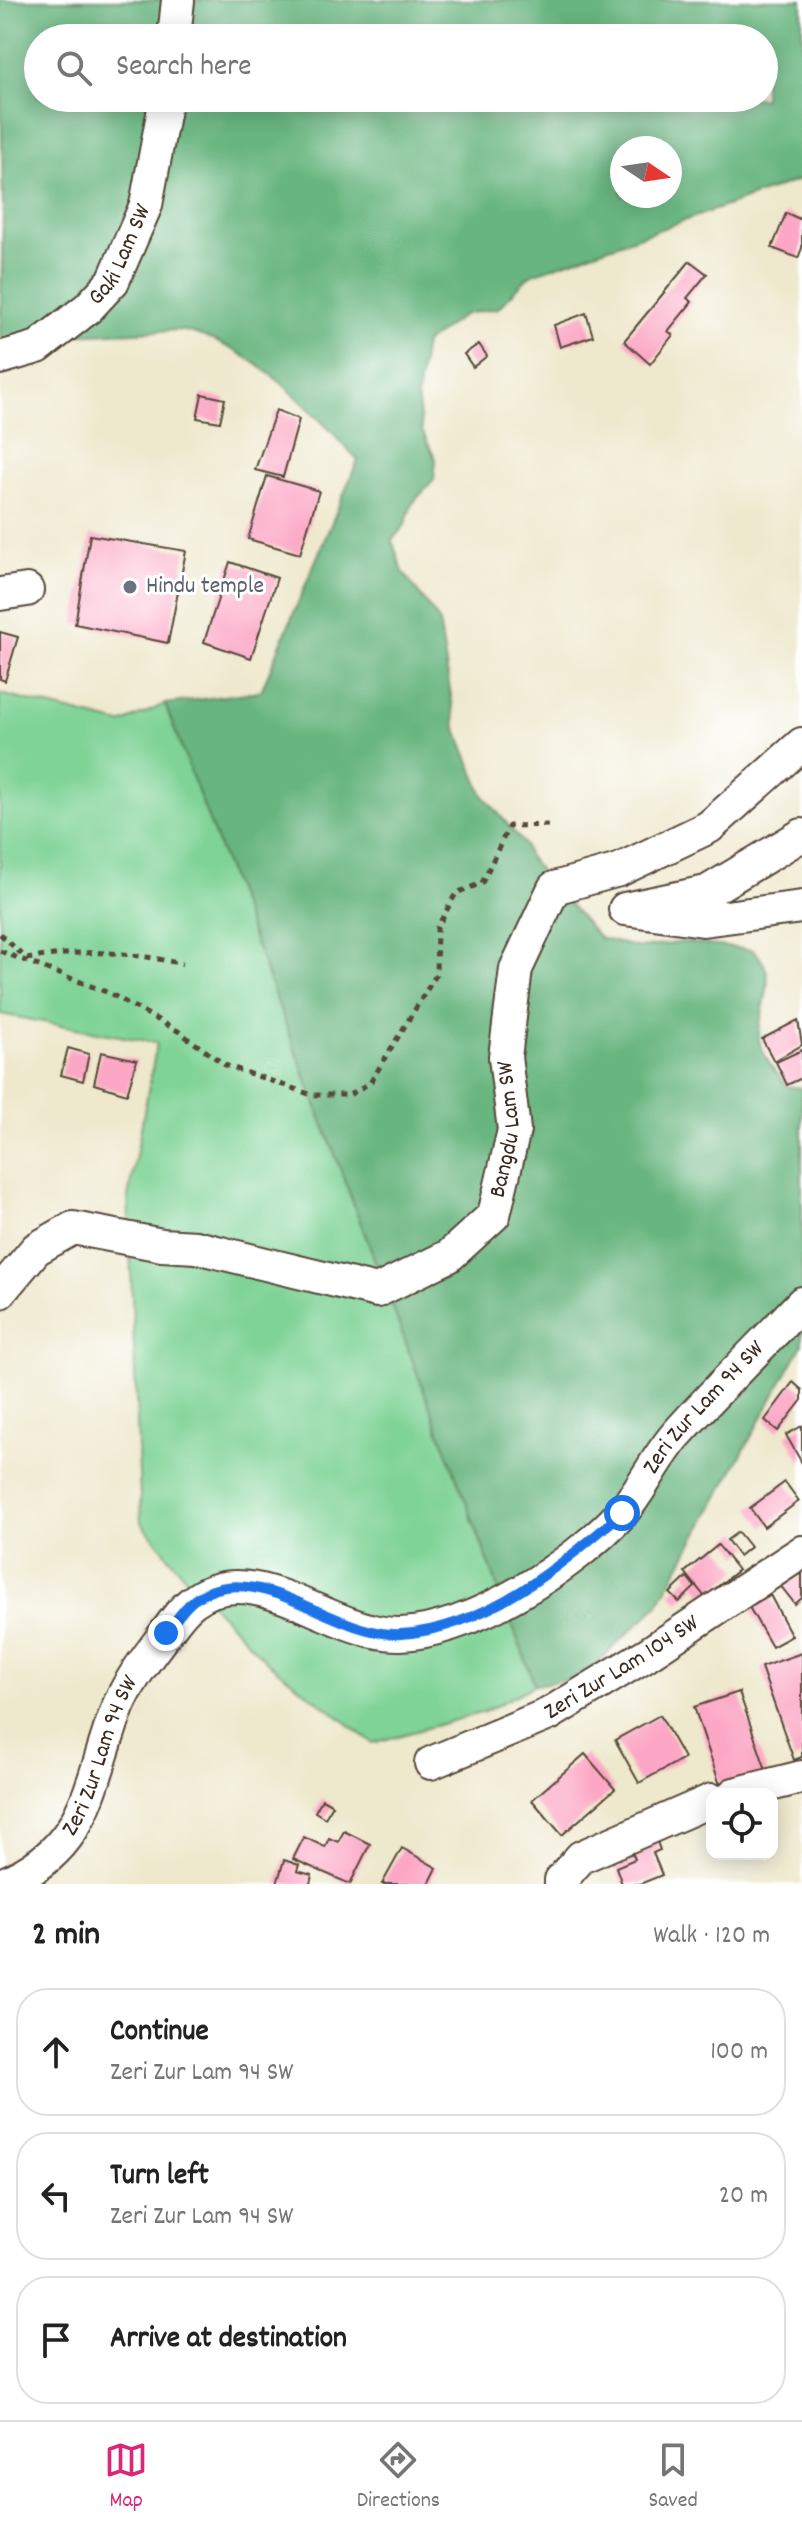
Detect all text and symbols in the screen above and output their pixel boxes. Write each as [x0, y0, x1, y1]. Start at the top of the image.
search box [24, 24, 778, 112]
icon: search [52, 46, 96, 90]
text: Search here [116, 47, 252, 90]
north arrow [610, 136, 682, 208]
street label: Gaki Lam SW [81, 199, 161, 314]
place label: Hindu temple [146, 570, 264, 604]
marker: Hindu temple [121, 578, 139, 596]
street label: Bangdu Lam SW [482, 1059, 531, 1201]
street label: Zeri Zur Lam 94 SW [635, 1333, 773, 1481]
route start [604, 1495, 640, 1531]
street label: Zeri Zur Lam 104 SW [538, 1607, 706, 1730]
route end [148, 1615, 184, 1651]
street label: Zeri Zur Lam 94 SW [54, 1670, 148, 1844]
map controls [706, 1788, 778, 1860]
button: locate [706, 1788, 778, 1860]
text: 2 min [32, 1912, 100, 1961]
text: Walk · 120 m [653, 1918, 770, 1955]
text: Continue [110, 2012, 209, 2055]
icon: ahead [34, 2030, 78, 2074]
text: 100 m [710, 2034, 768, 2071]
text: Zeri Zur Lam 94 SW [110, 2055, 293, 2092]
text: Turn left [110, 2156, 209, 2199]
icon: left [34, 2174, 78, 2218]
text: 20 m [719, 2178, 768, 2215]
text: Zeri Zur Lam 94 SW [110, 2199, 293, 2236]
icon: arrive [34, 2318, 78, 2362]
text: Arrive at destination [110, 2319, 347, 2362]
tab: Map [104, 2438, 148, 2517]
tab: Directions [357, 2438, 440, 2517]
tab: Saved [649, 2438, 698, 2517]

